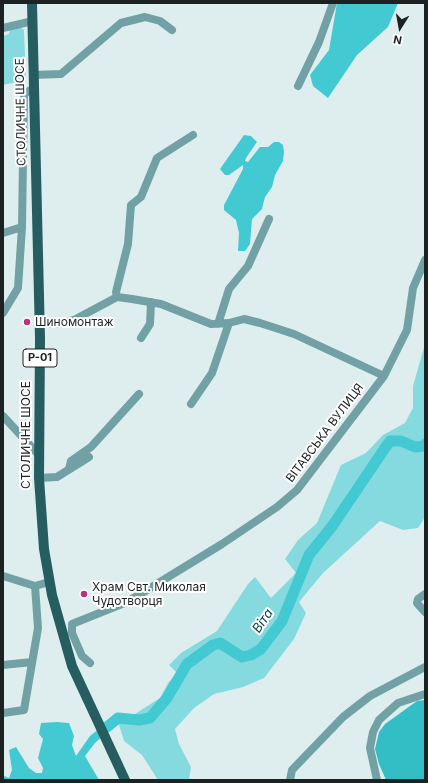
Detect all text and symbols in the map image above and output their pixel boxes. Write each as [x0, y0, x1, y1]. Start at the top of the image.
north arrow [380, 8, 420, 48]
text: N [392, 32, 403, 47]
street label: СТОЛИЧНЕ ШОСЕ [13, 58, 29, 166]
place label: Шиномонтаж [35, 315, 113, 329]
marker: Шиномонтаж [22, 317, 32, 327]
road number: Р-01 [23, 349, 57, 367]
street label: СТОЛИЧНЕ ШОСЕ [19, 381, 33, 489]
street label: ВІТАВСЬКА ВУЛИЦЯ [283, 381, 367, 485]
place label: Храм Свт. Миколая Чудотворця [92, 580, 206, 608]
marker: Храм Свт. Миколая Чудотворця [79, 589, 89, 599]
water label: Віта [249, 606, 277, 636]

